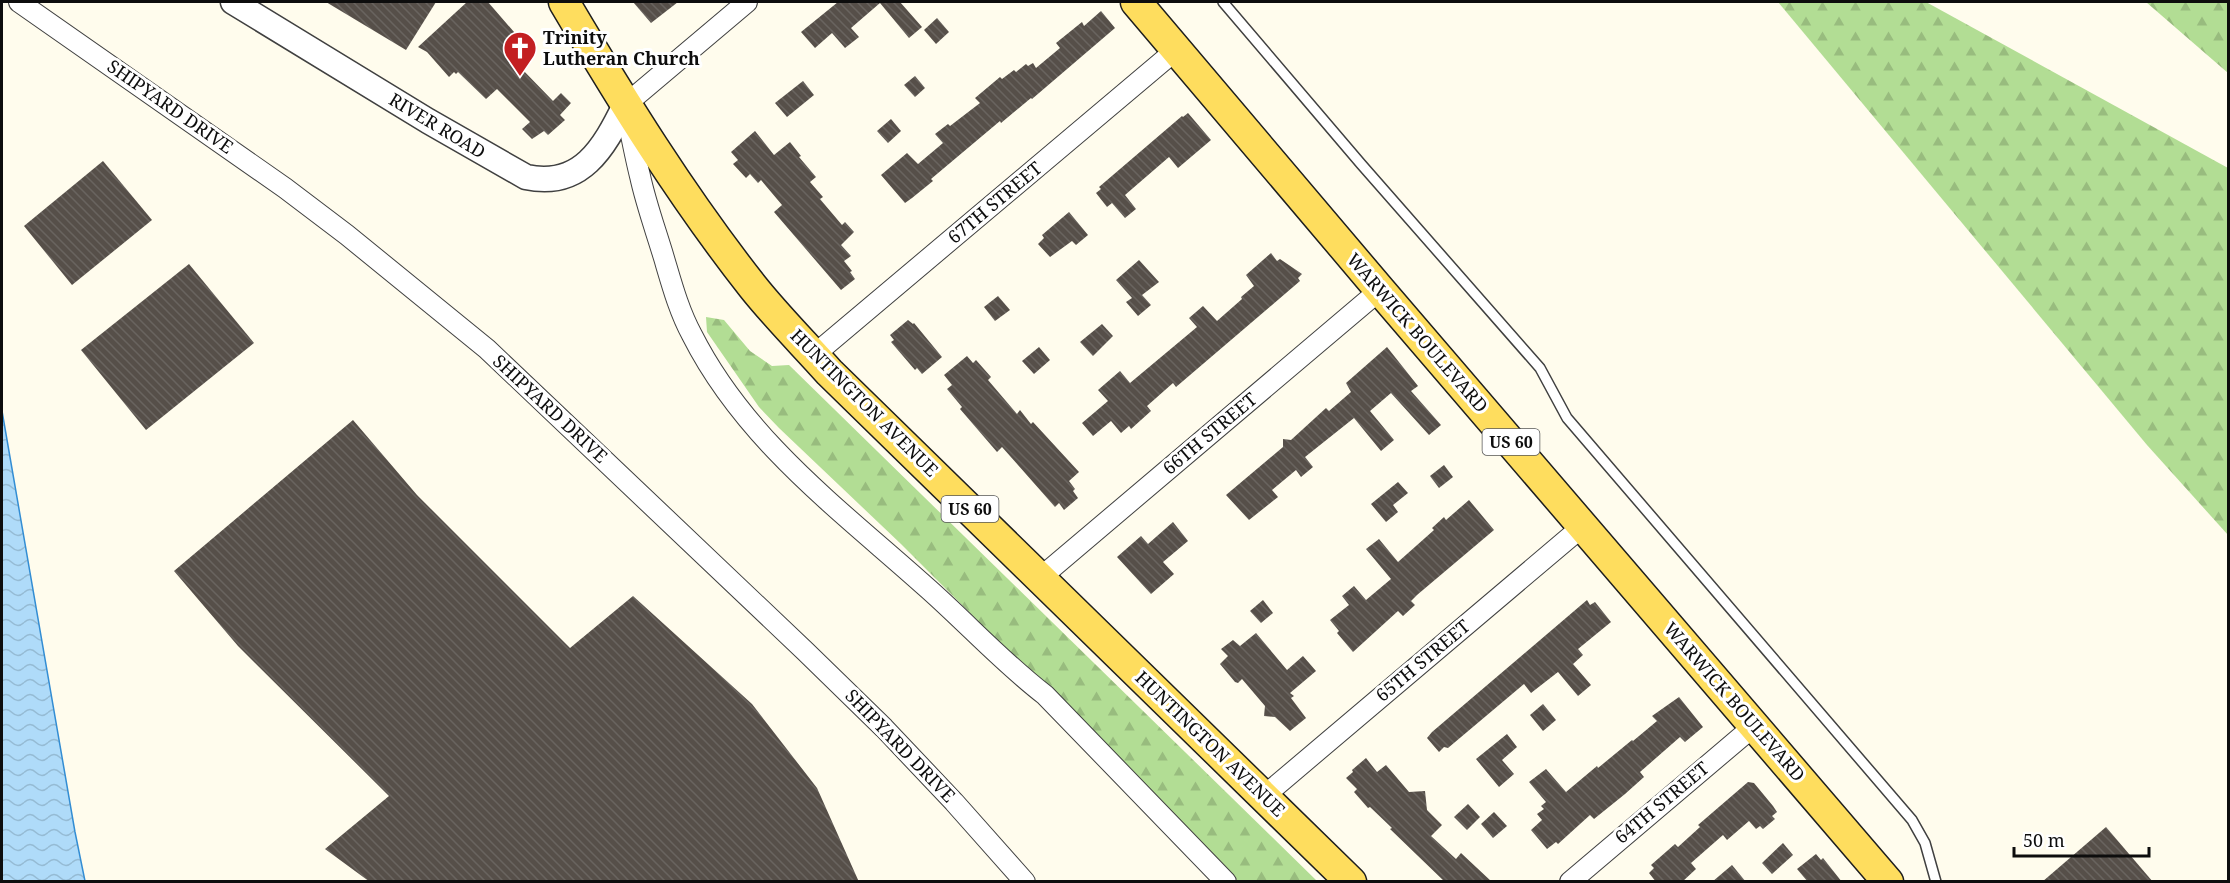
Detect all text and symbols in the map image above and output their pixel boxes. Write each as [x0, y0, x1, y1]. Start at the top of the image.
place label: Trinity Lutheran Church [543, 25, 700, 70]
church icon: Trinity Lutheran Church [502, 30, 538, 77]
street label: SHIPYARD DRIVE [103, 54, 238, 159]
street label: RIVER ROAD [385, 87, 490, 163]
street label: 67TH STREET [942, 156, 1046, 249]
street label: WARWICK BOULEVARD [1342, 248, 1494, 417]
street label: HUNTINGTON AVENUE [786, 323, 944, 481]
street label: SHIPYARD DRIVE [488, 349, 613, 468]
street label: 66TH STREET [1157, 387, 1261, 480]
road number: US 60 [1482, 429, 1540, 455]
road number: US 60 [942, 496, 998, 522]
street label: 65TH STREET [1370, 614, 1474, 707]
street label: WARWICK BOULEVARD [1659, 617, 1811, 786]
street label: HUNTINGTON AVENUE [1131, 665, 1291, 821]
street label: SHIPYARD DRIVE [840, 683, 961, 807]
street label: 64TH STREET [1609, 756, 1713, 849]
scale bar [2014, 820, 2149, 858]
text: 50 m [2023, 828, 2065, 852]

